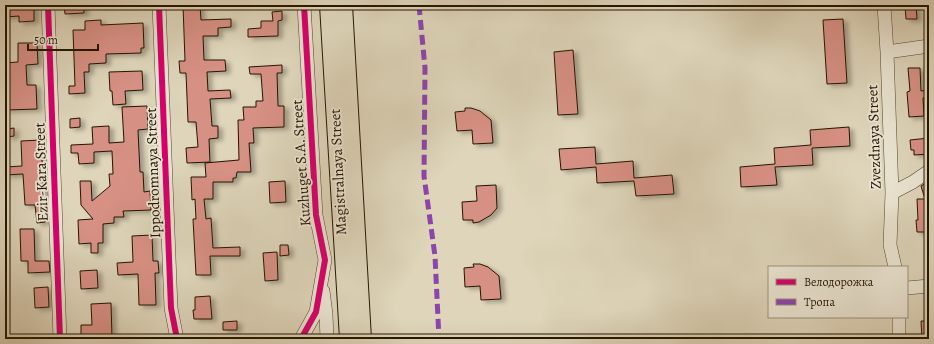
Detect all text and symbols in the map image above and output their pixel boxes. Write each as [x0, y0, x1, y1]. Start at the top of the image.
scale bar [28, 26, 98, 52]
text: 50 m [34, 32, 58, 48]
street label: Zvezdnaya Street [862, 84, 886, 190]
street label: Kuzhuget S.A. Street [287, 99, 315, 227]
street label: Ippodromnaya Street [141, 107, 165, 239]
street label: Magistralnaya Street [325, 108, 351, 236]
street label: Ezir-Kara Street [29, 122, 53, 222]
legend [768, 266, 908, 318]
text: Велодорожка [804, 274, 874, 290]
text: Тропа [804, 294, 835, 310]

